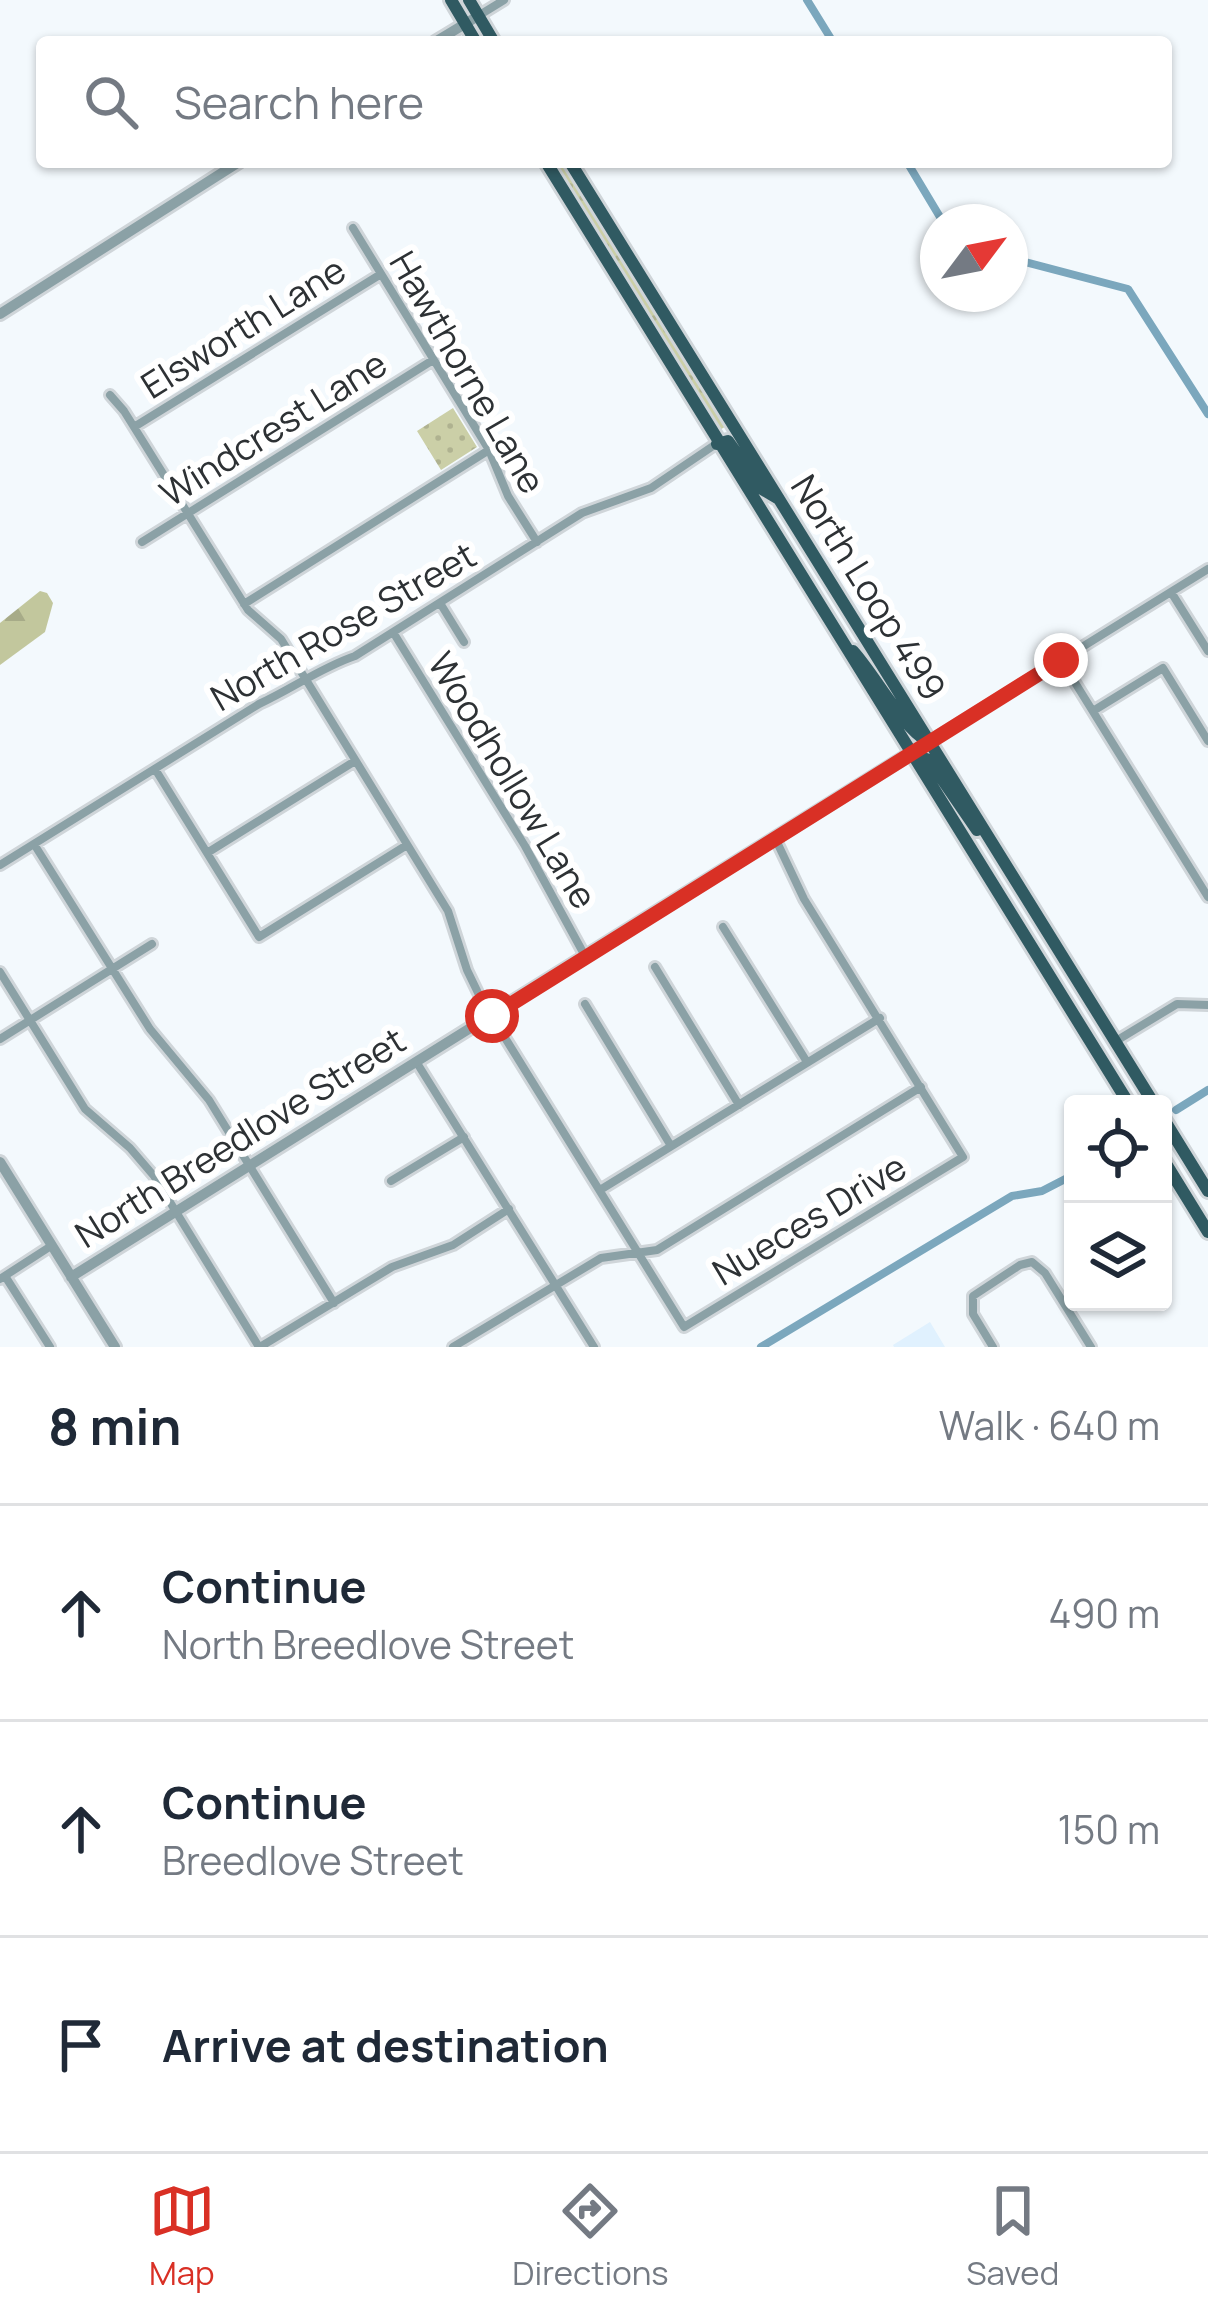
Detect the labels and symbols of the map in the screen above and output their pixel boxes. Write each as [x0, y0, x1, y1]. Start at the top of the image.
north arrow [920, 204, 1028, 312]
street label: Hawthorne Lane [379, 242, 557, 502]
street label: Elsworth Lane [132, 245, 354, 409]
street label: Windcrest Lane [150, 339, 396, 517]
street label: North Loop 499 [780, 465, 958, 709]
street label: North Rose Street [201, 530, 485, 722]
route end [1034, 633, 1088, 687]
street label: Woodhollow Lane [417, 643, 609, 917]
route start [465, 989, 519, 1043]
street label: North Breedlove Street [66, 1015, 414, 1259]
street label: Nueces Drive [703, 1142, 915, 1296]

